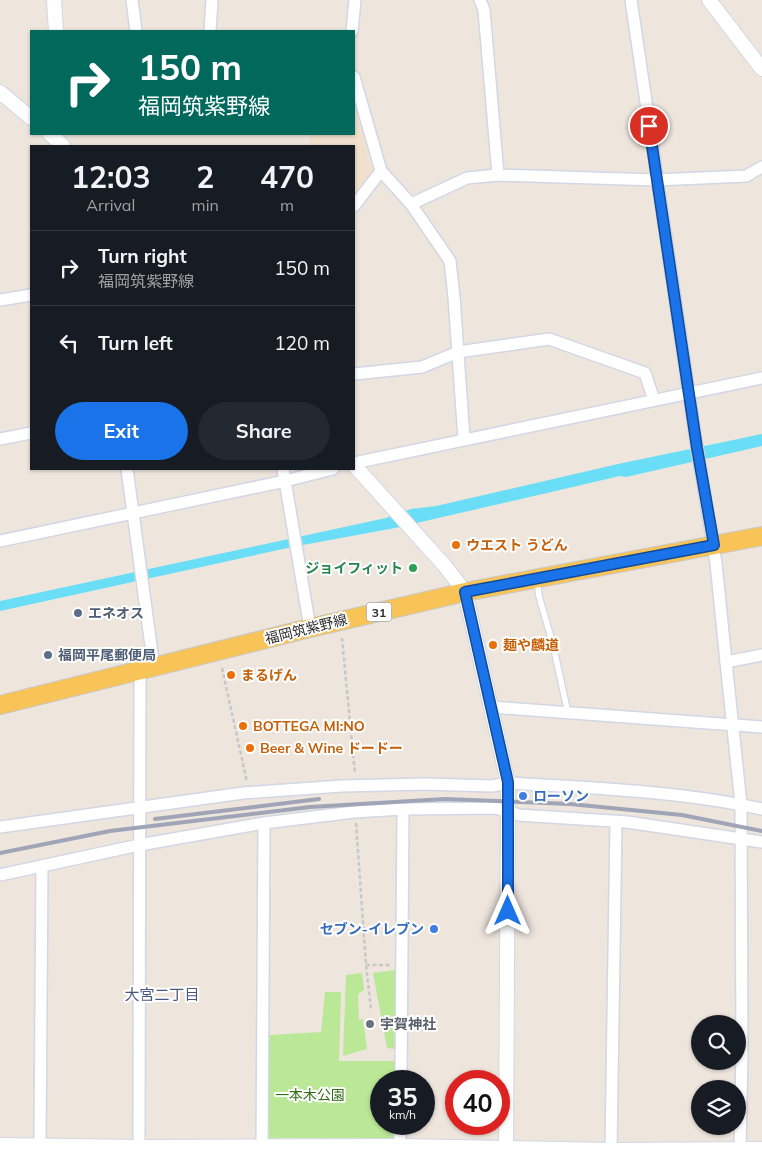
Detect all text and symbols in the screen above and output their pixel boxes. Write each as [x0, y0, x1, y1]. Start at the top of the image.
text: 150 m [138, 45, 242, 89]
icon: right [55, 50, 120, 115]
text: 福岡筑紫野線 [138, 92, 270, 120]
pin [628, 105, 670, 147]
icon: arrive [635, 112, 663, 140]
text: 12:03 [71, 158, 151, 196]
text: 2 [196, 158, 214, 196]
text: 470 [260, 158, 314, 196]
text: Arrival [86, 195, 135, 215]
text: min [192, 195, 219, 215]
text: m [280, 195, 294, 215]
text: Turn right [98, 244, 187, 268]
icon: right [55, 254, 83, 282]
text: 150 m [274, 256, 330, 280]
text: 福岡筑紫野線 [98, 271, 194, 291]
icon: left [55, 329, 83, 357]
text: Turn left [98, 331, 173, 355]
text: 120 m [274, 331, 330, 355]
button: Exit [55, 402, 188, 460]
button: Share [198, 402, 330, 460]
place label: ウエスト うどん [466, 536, 568, 554]
marker: ウエスト うどん [450, 539, 462, 551]
place label: ジョイフィット [305, 559, 403, 577]
marker: ジョイフィット [407, 562, 419, 574]
road number: 31 [366, 602, 392, 622]
place label: エネオス [88, 604, 144, 622]
marker: エネオス [72, 607, 84, 619]
street label: 福岡筑紫野線 [263, 610, 349, 648]
place label: 麺や麟道 [503, 636, 559, 654]
marker: 麺や麟道 [487, 639, 499, 651]
place label: 福岡平尾郵便局 [58, 646, 156, 664]
marker: 福岡平尾郵便局 [42, 649, 54, 661]
place label: まるげん [241, 666, 297, 684]
marker: まるげん [225, 669, 237, 681]
place label: BOTTEGA MI:NO [253, 717, 365, 735]
marker: BOTTEGA MI:NO [237, 720, 249, 732]
place label: Beer & Wine ドードー [260, 739, 403, 757]
marker: Beer & Wine ドードー [244, 742, 256, 754]
place label: ローソン [533, 787, 589, 805]
marker: ローソン [517, 790, 529, 802]
position arrow [481, 884, 533, 936]
place label: セブン-イレブン [320, 920, 424, 938]
marker: セブン-イレブン [428, 923, 440, 935]
district label: 大宮二丁目 [124, 985, 200, 1004]
place label: 宇賀神社 [380, 1015, 436, 1033]
map controls [691, 1015, 746, 1135]
button: search [691, 1015, 746, 1070]
marker: 宇賀神社 [364, 1018, 376, 1030]
speed limit sign: 40 [445, 1070, 510, 1135]
button: layers [691, 1080, 746, 1135]
text: 35 [387, 1081, 418, 1112]
park label: 一本木公園 [275, 1086, 345, 1104]
text: km/h [389, 1107, 416, 1122]

